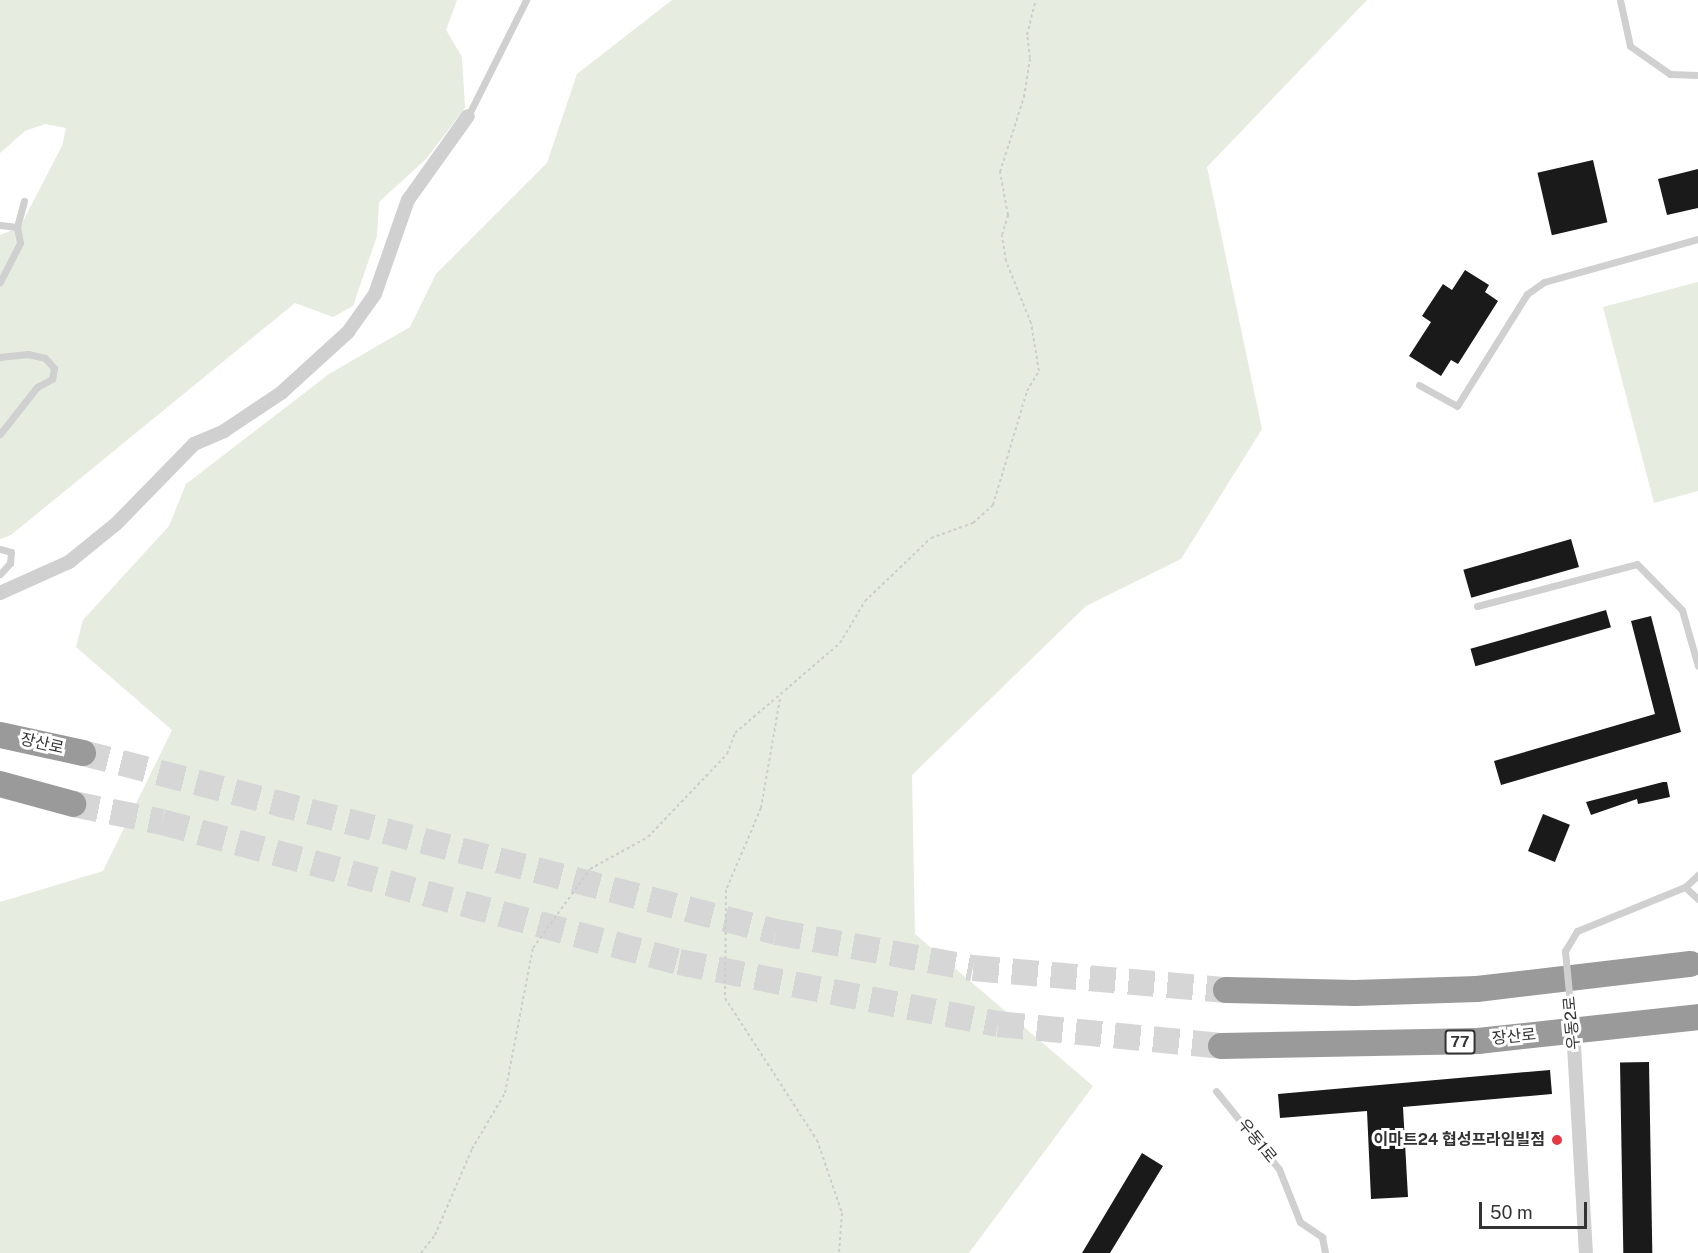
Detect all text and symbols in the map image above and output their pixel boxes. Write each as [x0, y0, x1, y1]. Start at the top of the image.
street label: 장산로 [18, 730, 66, 758]
street label: 우동2로 [1560, 995, 1584, 1051]
street label: 장산로 [1491, 1025, 1537, 1049]
road number: 77 [1444, 1030, 1476, 1054]
street label: 우동1로 [1234, 1115, 1280, 1167]
place label: 이마트24 협성프라임빌점 [1374, 1130, 1545, 1150]
marker: 이마트24 협성프라임빌점 [1550, 1133, 1564, 1147]
scale bar [1482, 1190, 1590, 1228]
text: 50 m [1490, 1202, 1533, 1223]

